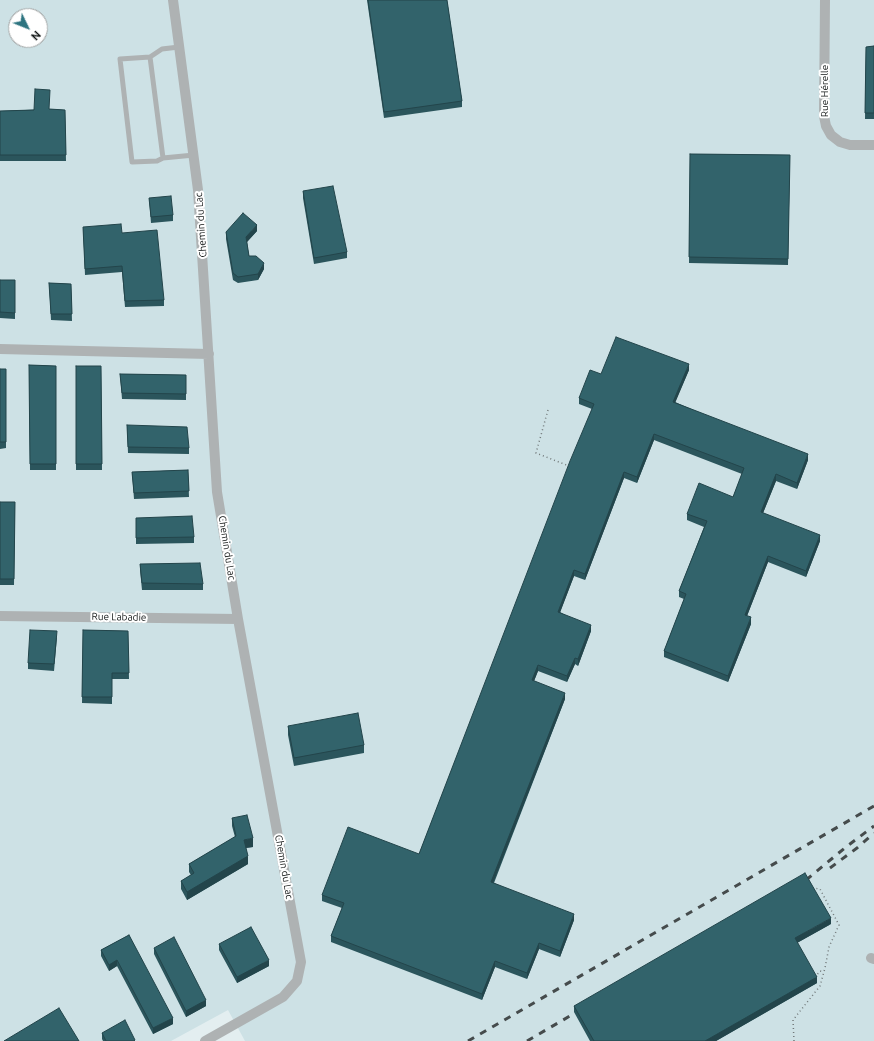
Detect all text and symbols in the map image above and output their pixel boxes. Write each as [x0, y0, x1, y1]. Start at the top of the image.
north arrow [8, 8, 48, 48]
text: N [29, 28, 43, 43]
street label: Rue Hérelle [819, 65, 831, 117]
street label: Chemin du Lac [193, 192, 209, 258]
street label: Chemin du Lac [216, 515, 238, 581]
street label: Rue Labadie [92, 611, 146, 623]
street label: Chemin du Lac [272, 834, 296, 900]

